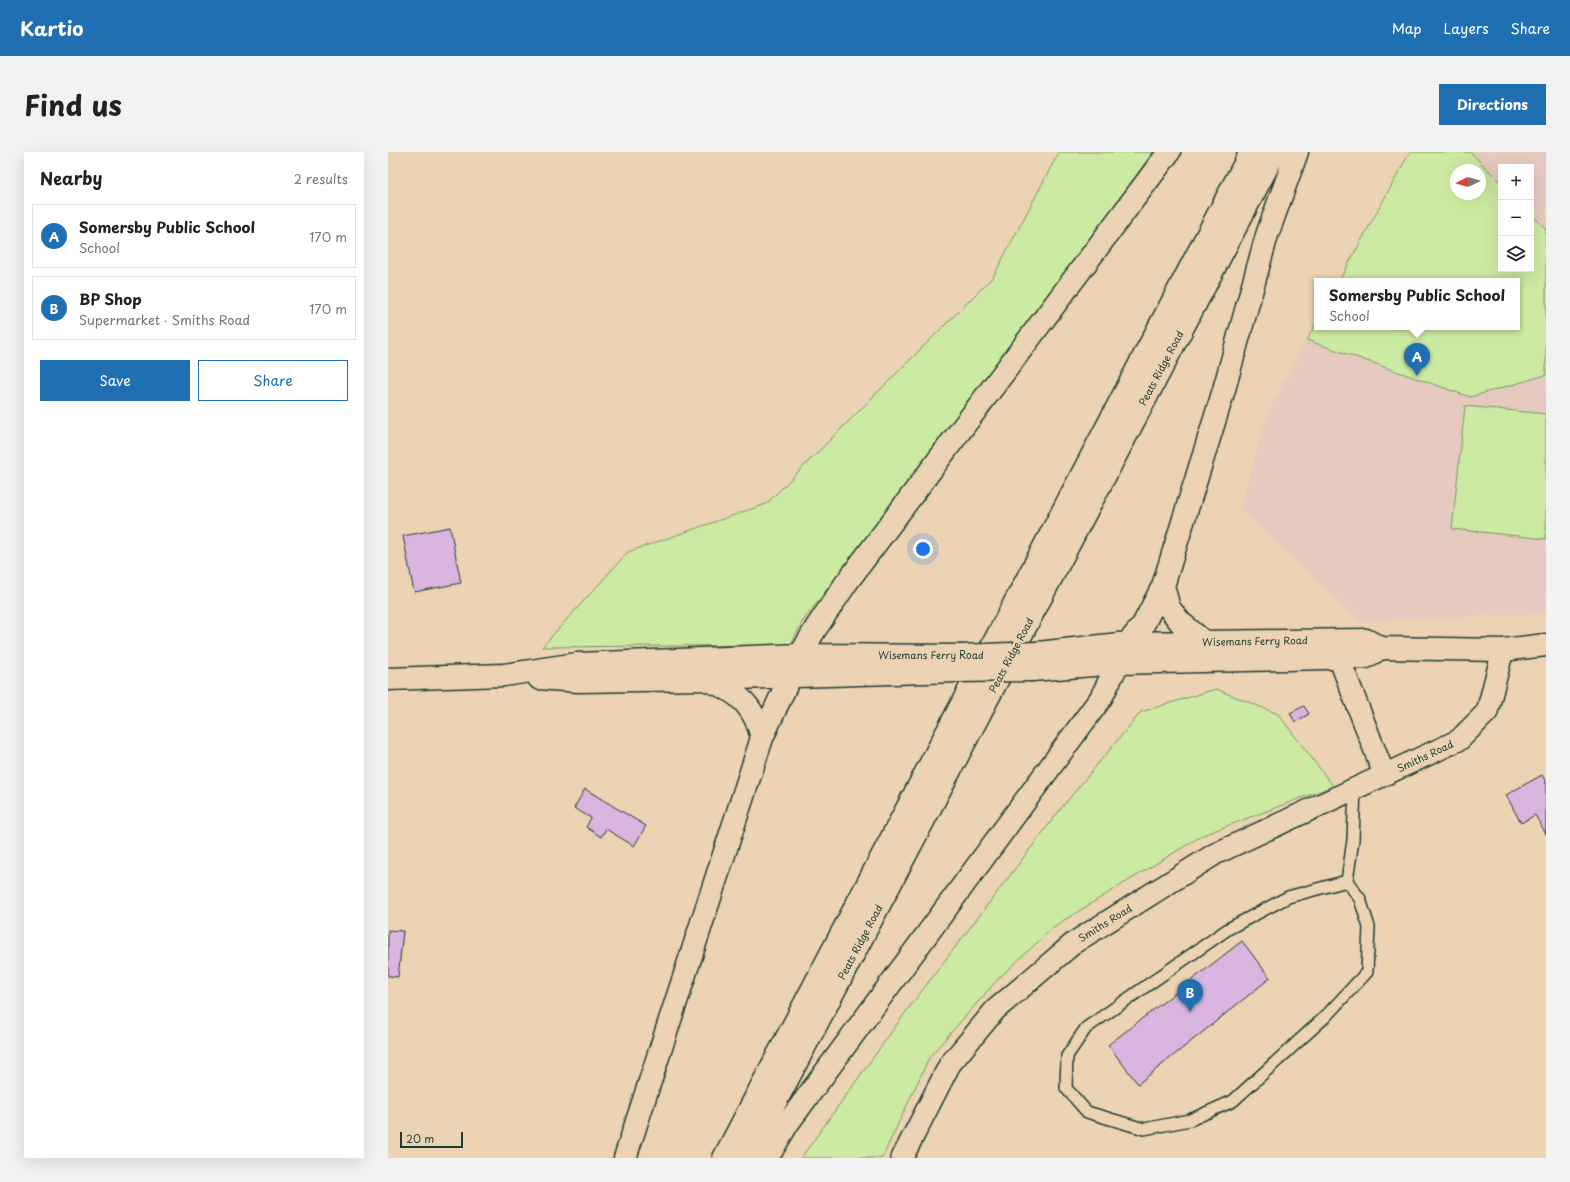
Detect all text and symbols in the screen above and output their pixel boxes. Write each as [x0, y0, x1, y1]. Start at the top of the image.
text: Kartio [20, 14, 83, 42]
text: Map [1392, 18, 1422, 39]
text: Layers [1444, 18, 1489, 39]
text: Share [1511, 18, 1550, 39]
text: Find us [24, 83, 122, 126]
button: Directions [1439, 84, 1546, 125]
north arrow [1450, 164, 1486, 200]
map controls [1498, 164, 1534, 272]
button: + [1498, 164, 1534, 200]
text: Nearby [40, 165, 102, 191]
text: 2 results [294, 169, 348, 188]
button: − [1498, 200, 1534, 236]
text: Somersby Public School [79, 215, 255, 238]
text: A [49, 227, 59, 246]
text: 170 m [309, 227, 347, 246]
button: layers [1498, 236, 1534, 272]
text: School [79, 238, 120, 257]
popup [1314, 278, 1520, 330]
text: Somersby Public School [1329, 283, 1505, 306]
text: BP Shop [79, 287, 142, 310]
text: B [50, 299, 58, 318]
text: 170 m [309, 299, 347, 318]
text: School [1329, 306, 1370, 325]
text: Supermarket · Smiths Road [79, 310, 250, 329]
street label: Peats Ridge Road [1135, 328, 1187, 408]
pin: A [1404, 343, 1430, 376]
button: Save [40, 360, 190, 401]
button: Share [198, 360, 348, 401]
your location [913, 539, 933, 559]
street label: Peats Ridge Road [985, 615, 1037, 695]
street label: Wisemans Ferry Road [1202, 632, 1308, 650]
street label: Wisemans Ferry Road [878, 647, 984, 663]
street label: Smiths Road [1394, 736, 1456, 775]
street label: Smiths Road [1075, 900, 1135, 945]
street label: Peats Ridge Road [834, 902, 886, 982]
pin: B [1177, 979, 1203, 1012]
scale bar [400, 1130, 463, 1149]
text: 20 m [406, 1130, 434, 1147]

